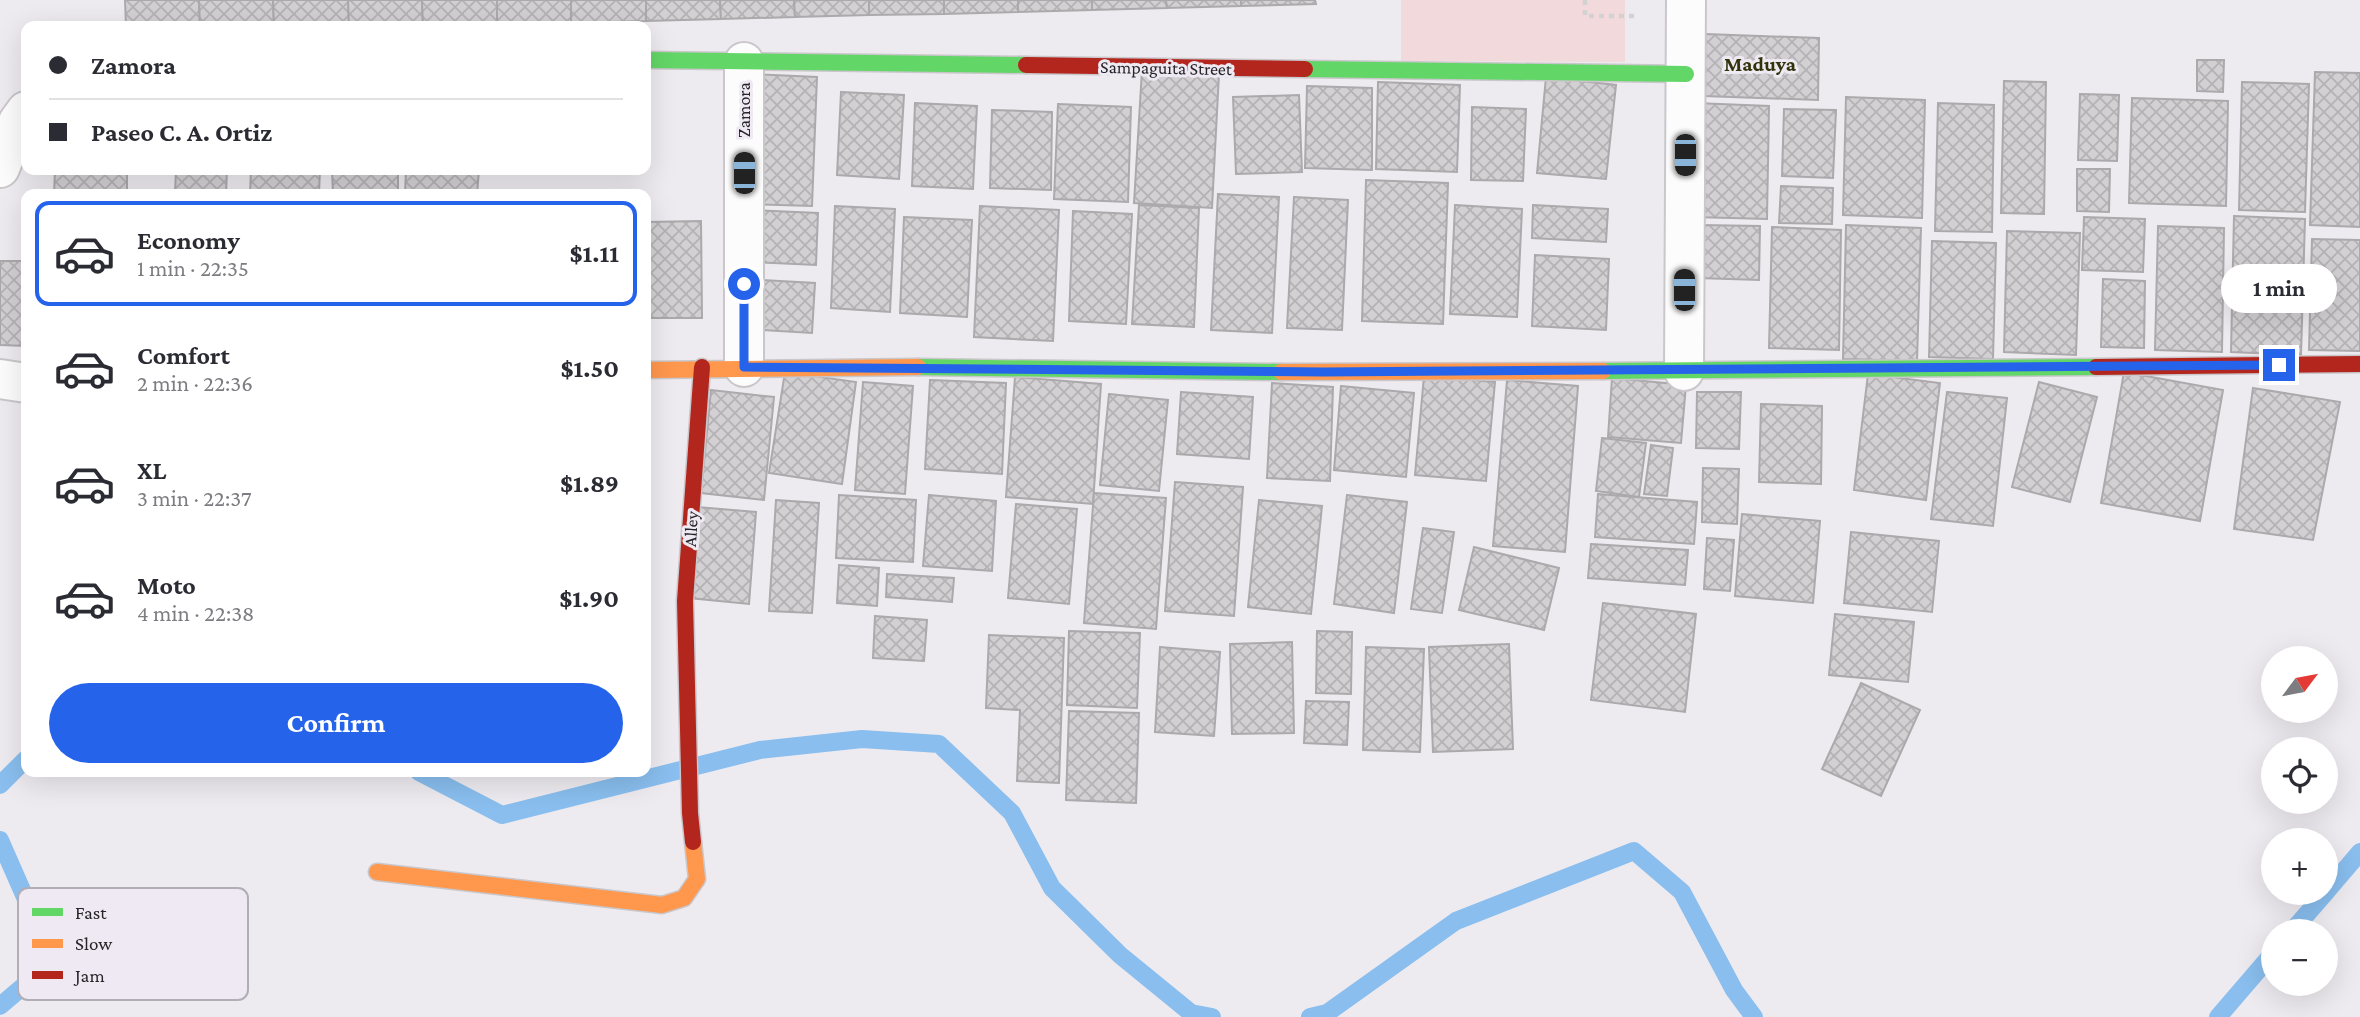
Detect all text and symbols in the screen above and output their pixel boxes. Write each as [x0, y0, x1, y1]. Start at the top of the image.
text: Zamora [91, 51, 176, 80]
district label: Maduya [1724, 52, 1797, 76]
street label: Sampaguita Street [1100, 57, 1233, 79]
street label: Zamora [734, 82, 754, 138]
text: Paseo C. A. Ortiz [91, 118, 272, 147]
car [1675, 134, 1696, 176]
car [734, 152, 755, 194]
icon: car [53, 222, 116, 285]
text: Economy [137, 226, 240, 255]
text: $1.11 [570, 239, 619, 268]
text: 1 min · 22:35 [137, 255, 249, 281]
callout: 1 min [2221, 264, 2337, 312]
route start [728, 268, 760, 300]
car [1674, 269, 1695, 311]
text: 1 min [2253, 275, 2305, 301]
icon: car [53, 337, 116, 400]
text: Comfort [137, 341, 230, 370]
route end [2263, 349, 2295, 381]
text: $1.50 [561, 354, 619, 383]
text: 2 min · 22:36 [137, 370, 253, 396]
icon: car [53, 452, 116, 515]
text: XL [137, 456, 166, 485]
text: $1.89 [560, 469, 619, 498]
text: 3 min · 22:37 [137, 485, 252, 511]
street label: Alley [680, 510, 702, 548]
icon: car [53, 567, 116, 630]
text: Moto [137, 571, 196, 600]
text: $1.90 [559, 584, 619, 613]
text: 4 min · 22:38 [137, 600, 254, 626]
north arrow [2261, 646, 2338, 723]
map controls [2261, 646, 2338, 996]
button: Confirm [49, 683, 623, 763]
button: locate [2261, 737, 2338, 814]
button: + [2261, 828, 2338, 905]
legend [18, 888, 248, 1000]
text: Fast [75, 902, 107, 923]
button: − [2261, 919, 2338, 996]
text: Slow [75, 933, 112, 954]
text: Jam [73, 965, 105, 986]

